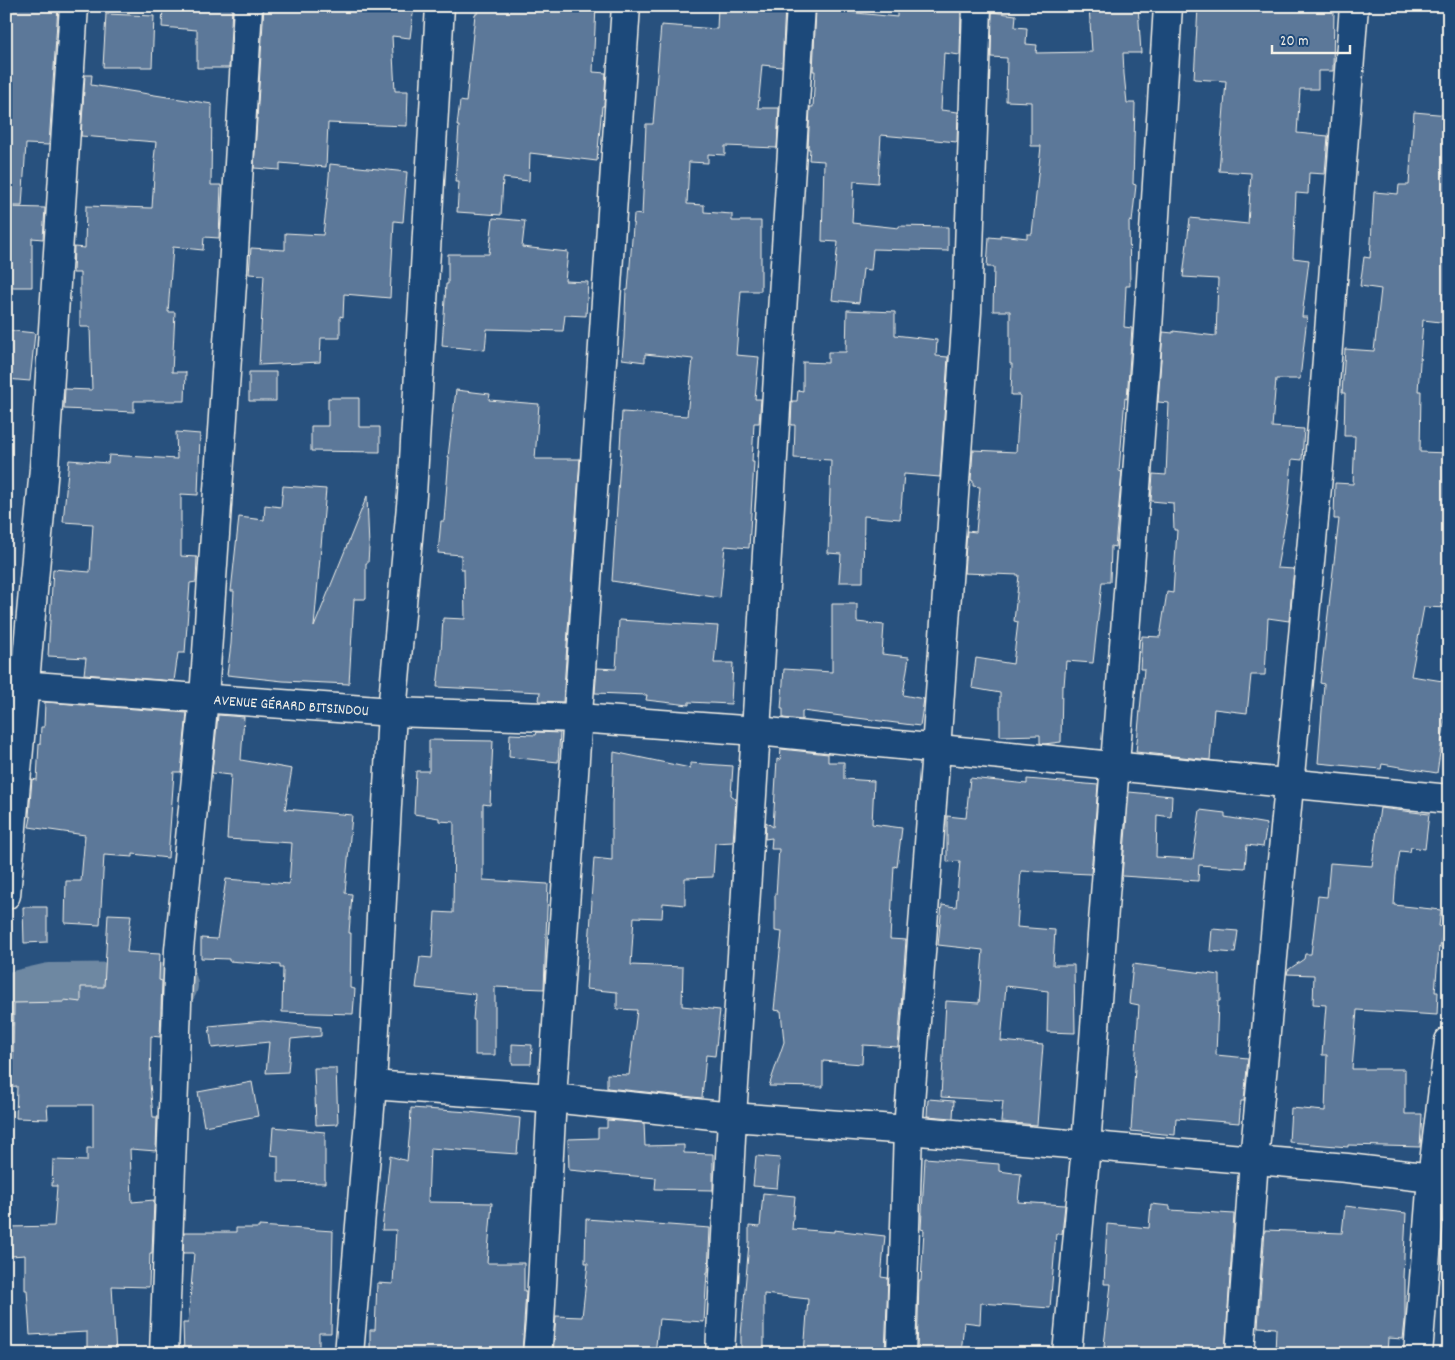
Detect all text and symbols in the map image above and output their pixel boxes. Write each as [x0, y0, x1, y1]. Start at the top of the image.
scale bar [1272, 22, 1350, 54]
text: 20 m [1280, 31, 1308, 53]
street label: AVENUE GÉRARD BITSINDOU [213, 690, 370, 723]

